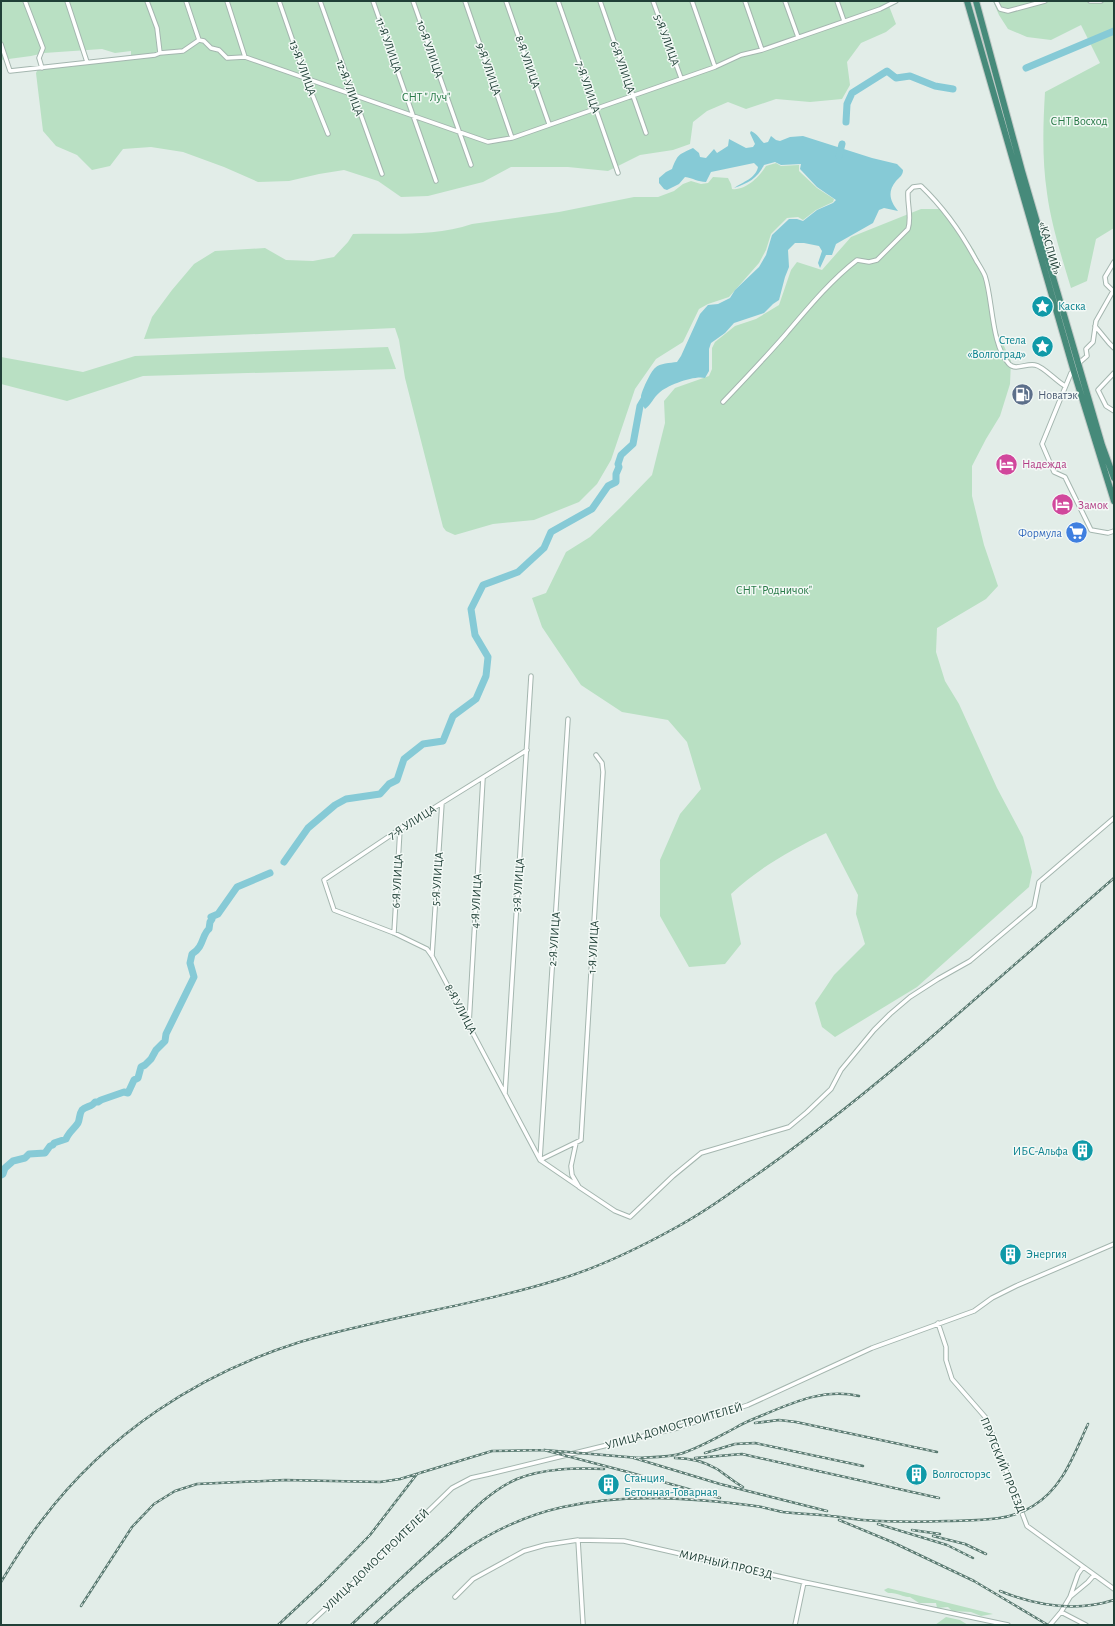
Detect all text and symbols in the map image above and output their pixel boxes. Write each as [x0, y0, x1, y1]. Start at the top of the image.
street label: 5-Я УЛИЦА [652, 12, 682, 68]
street label: 11-Я УЛИЦА [374, 16, 404, 74]
street label: 10-Я УЛИЦА [415, 19, 445, 79]
street label: 8-Я УЛИЦА [513, 34, 543, 90]
street label: 13-Я УЛИЦА [287, 39, 319, 97]
street label: 6-Я УЛИЦА [608, 39, 638, 95]
street label: 9-Я УЛИЦА [474, 41, 504, 97]
street label: 12-Я УЛИЦА [334, 58, 366, 118]
street label: 7-Я УЛИЦА [574, 59, 602, 115]
park label: СНТ " Луч" [402, 91, 450, 104]
park label: СНТ Восход [1051, 115, 1107, 127]
street label: «КАСПИЙ» [1037, 220, 1064, 276]
place icon: Каска [1029, 293, 1055, 319]
place label: Каска [1058, 300, 1086, 312]
place label: Стела «Волгоград» [967, 334, 1027, 360]
place icon: Стела «Волгоград» [1029, 334, 1055, 360]
fuel station icon: Новатэк [1010, 382, 1036, 408]
place label: Новатэк [1038, 389, 1078, 401]
hotel icon: Надежда [993, 451, 1019, 477]
place label: Надежда [1022, 458, 1067, 470]
hotel icon: Замок [1050, 492, 1076, 518]
place label: Замок [1078, 499, 1109, 511]
supermarket icon: Формула [1064, 520, 1090, 546]
place label: Формула [1018, 527, 1063, 540]
park label: СНТ "Родничок" [736, 584, 812, 596]
street label: 7-Я УЛИЦА [386, 803, 438, 841]
street label: 5-Я УЛИЦА [429, 852, 445, 906]
street label: 6-Я УЛИЦА [390, 853, 404, 909]
street label: 3-Я УЛИЦА [510, 858, 526, 912]
street label: 4-Я УЛИЦА [469, 873, 483, 929]
street label: 2-Я УЛИЦА [546, 911, 562, 967]
street label: 1-Я УЛИЦА [586, 920, 600, 974]
street label: 8-Я УЛИЦА [443, 982, 479, 1036]
building icon: ИБС-Альфа [1070, 1138, 1096, 1164]
place label: ИБС-Альфа [1013, 1145, 1069, 1157]
building icon: Энергия [998, 1241, 1024, 1267]
place label: Энергия [1026, 1248, 1067, 1260]
street label: УЛИЦА ДОМОСТРОИТЕЛЕЙ [604, 1400, 744, 1451]
street label: ПРУТСКИЙ ПРОЕЗД [978, 1415, 1029, 1515]
building icon: Волгосторэс [903, 1461, 929, 1487]
place label: Волгосторэс [932, 1468, 991, 1480]
building icon: Станция Бетонная-Товарная [596, 1472, 622, 1498]
place label: Станция Бетонная-Товарная [624, 1472, 718, 1498]
street label: УЛИЦА ДОМОСТРОИТЕЛЕЙ [320, 1506, 431, 1614]
street label: МИРНЫЙ ПРОЕЗД [678, 1546, 774, 1581]

